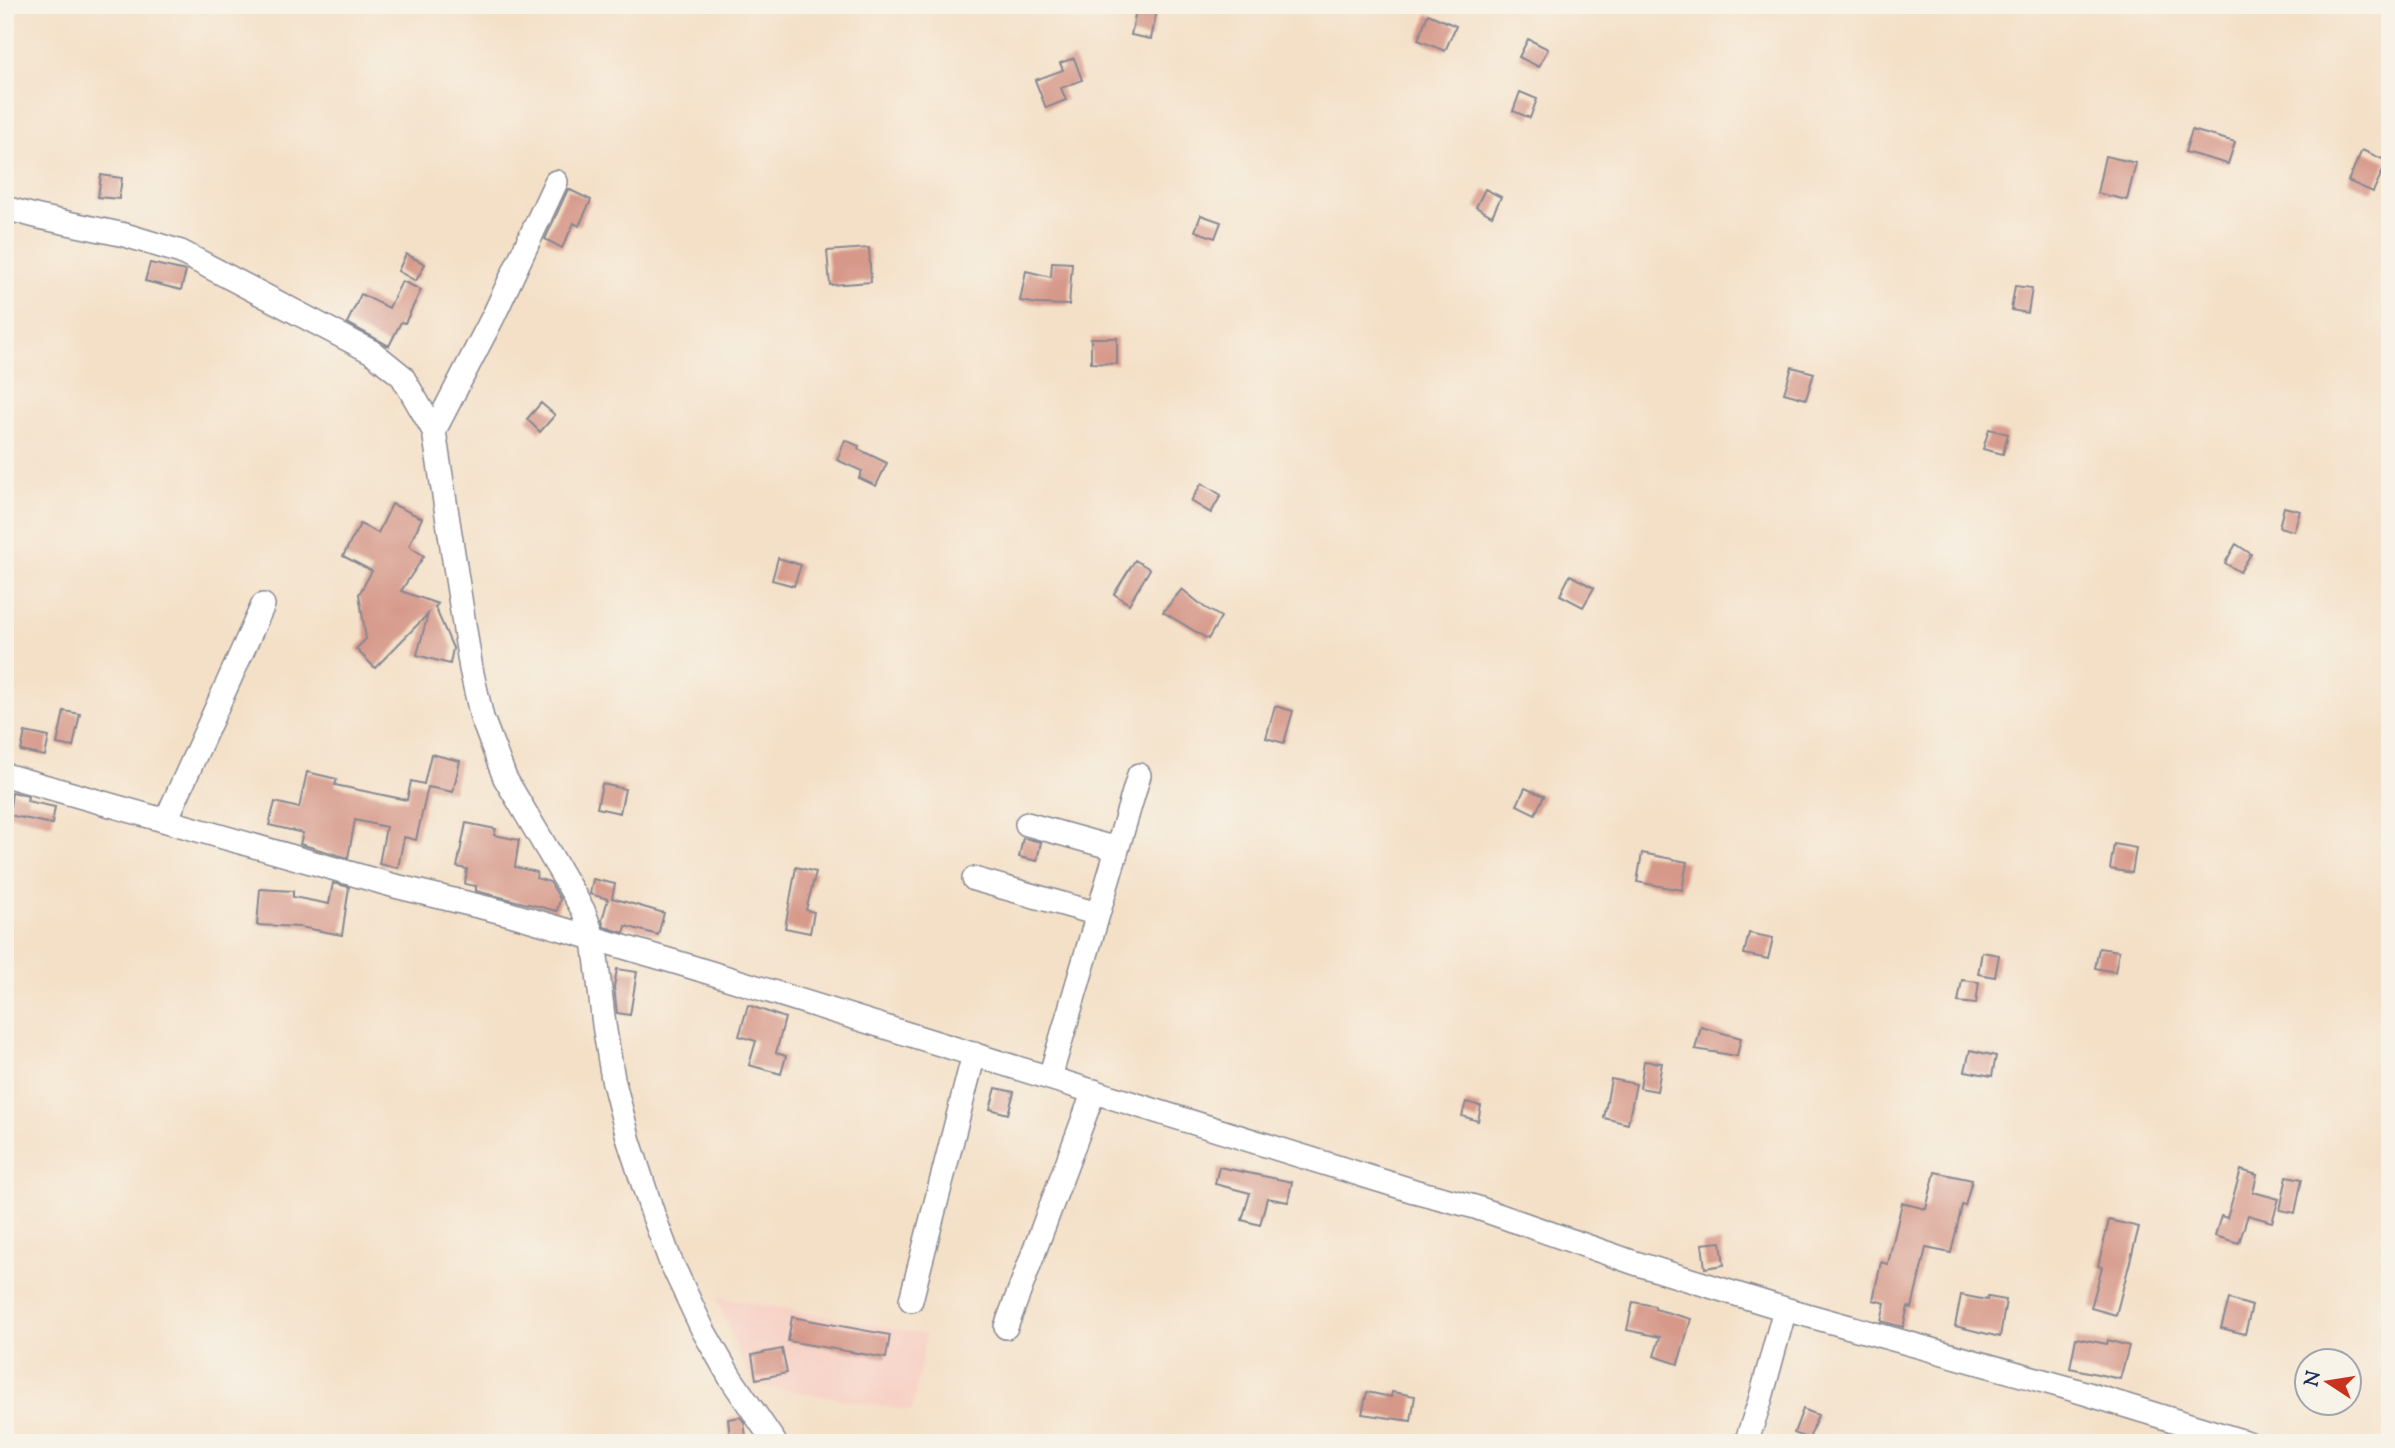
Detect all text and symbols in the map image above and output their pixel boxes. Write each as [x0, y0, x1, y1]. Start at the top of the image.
north arrow [2294, 1346, 2364, 1416]
text: N [2299, 1369, 2329, 1389]

